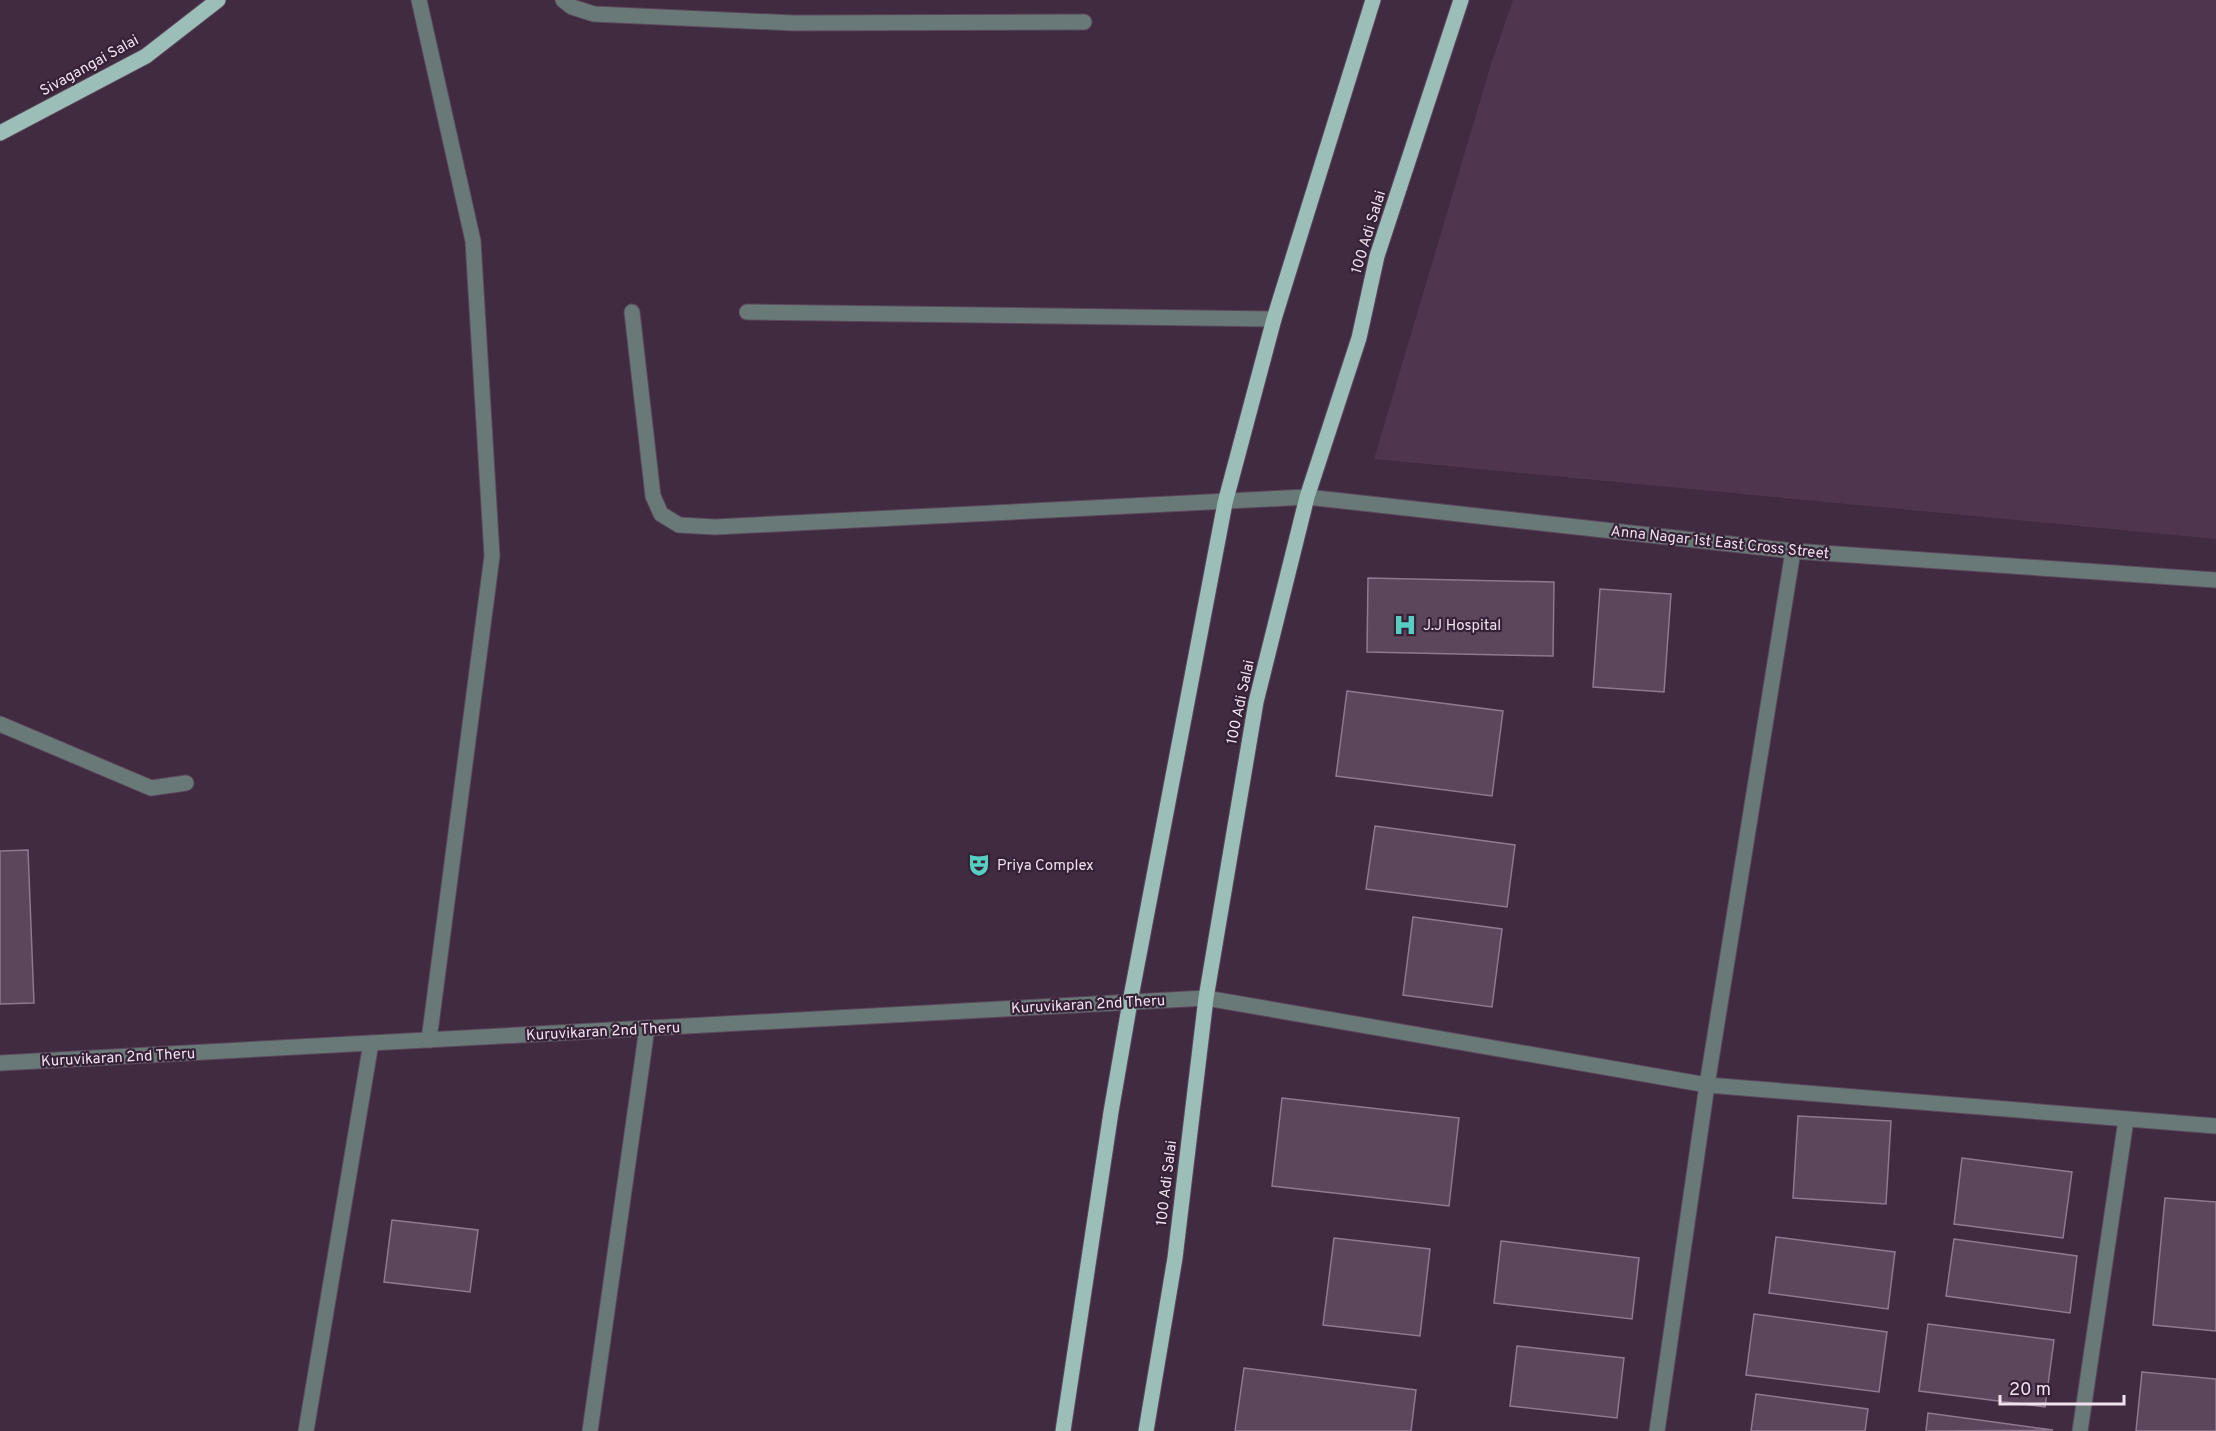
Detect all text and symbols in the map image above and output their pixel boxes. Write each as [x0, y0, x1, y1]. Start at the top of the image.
street label: Sivagangai Salai [37, 31, 142, 101]
street label: 100 Adi Salai [1348, 189, 1391, 276]
street label: Anna Nagar 1st East Cross Street [1610, 523, 1830, 564]
hospital icon: J.J Hospital [1392, 612, 1418, 638]
place label: J.J Hospital [1423, 617, 1501, 636]
street label: 100 Adi Salai [1223, 658, 1260, 746]
theatre icon: Priya Complex [966, 852, 992, 878]
place label: Priya Complex [997, 857, 1094, 876]
street label: Kuruvikaran 2nd Theru [1010, 992, 1166, 1019]
street label: Kuruvikaran 2nd Theru [525, 1019, 681, 1046]
street label: Kuruvikaran 2nd Theru [40, 1045, 196, 1072]
street label: 100 Adi Salai [1153, 1139, 1182, 1227]
scale bar [2000, 1368, 2124, 1406]
text: 20 m [2009, 1379, 2051, 1402]

